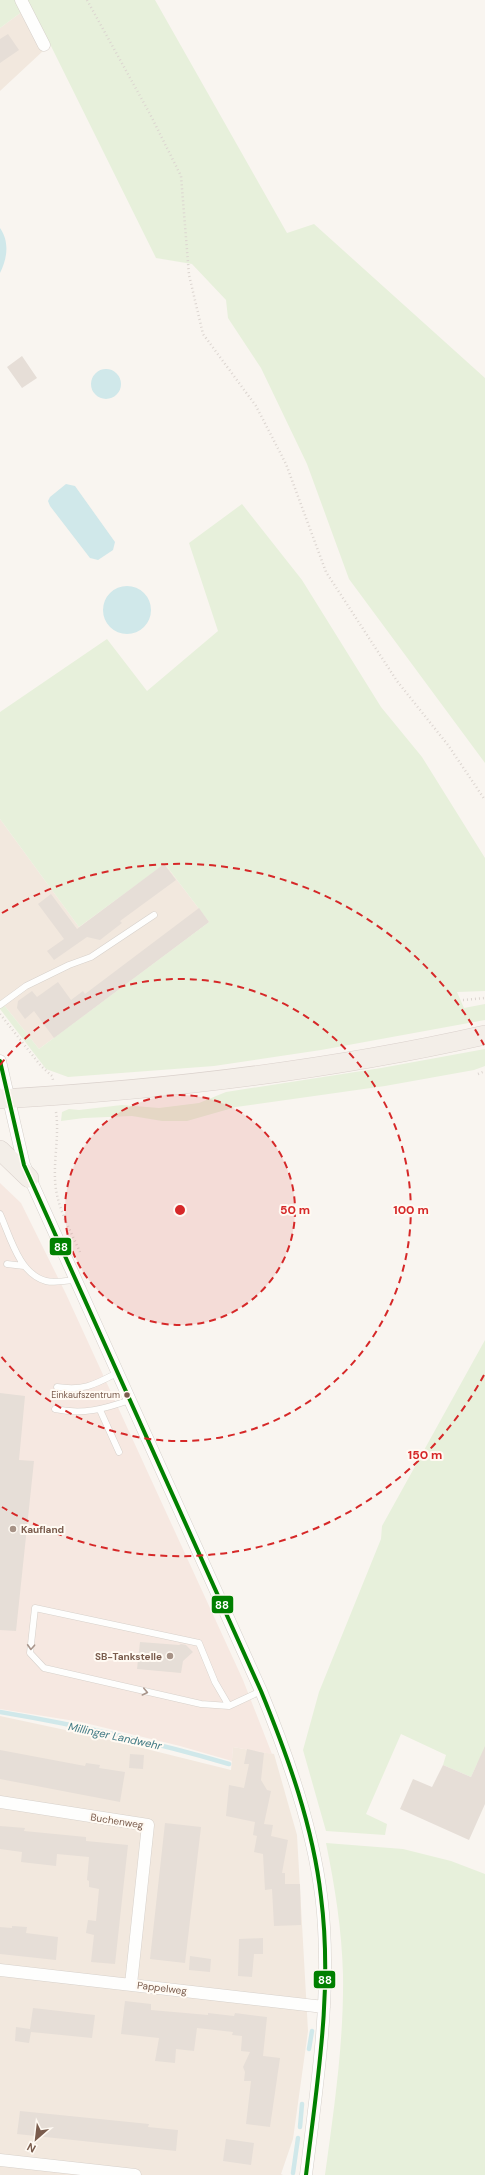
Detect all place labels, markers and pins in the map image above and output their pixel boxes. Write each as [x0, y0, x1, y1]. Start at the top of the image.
centre of rings [173, 1203, 187, 1217]
place label: Einkaufszentrum [51, 1389, 120, 1401]
marker: Einkaufszentrum [122, 1390, 132, 1400]
place label: Kaufland [21, 1523, 64, 1536]
marker: Kaufland [8, 1524, 18, 1534]
place label: SB-Tankstelle [95, 1650, 162, 1663]
marker: SB-Tankstelle [165, 1651, 175, 1661]

